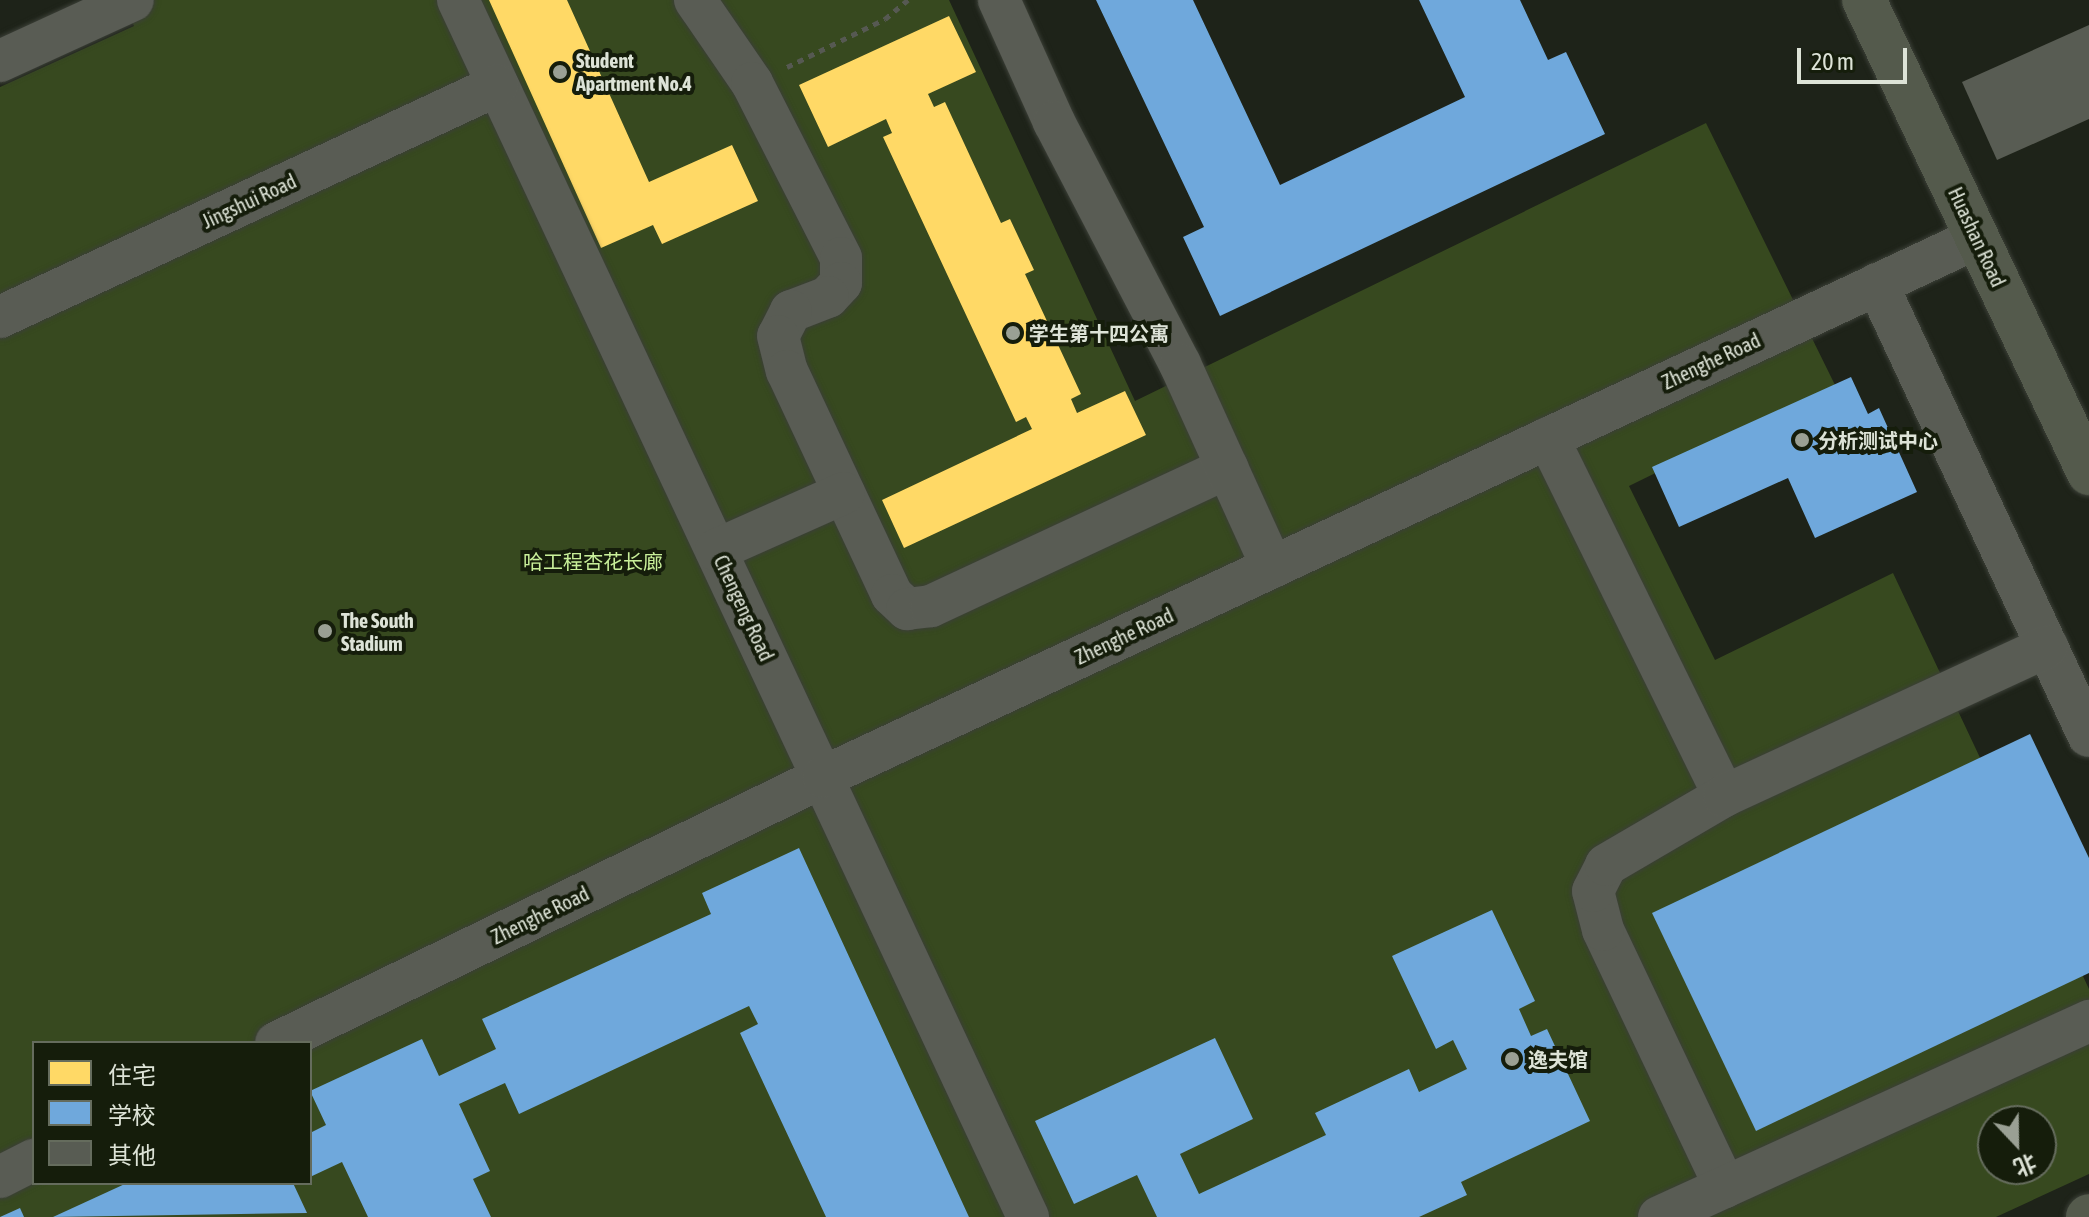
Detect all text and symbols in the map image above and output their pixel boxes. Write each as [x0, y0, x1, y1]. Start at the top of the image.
scale bar [1801, 32, 1911, 82]
place label: Student Apartment No.4 [576, 48, 692, 95]
text: 20 m [1811, 48, 1854, 75]
marker: Student Apartment No.4 [551, 63, 569, 81]
street label: Jingshui Road [198, 169, 300, 233]
street label: Huashan Road [1943, 183, 2011, 291]
place label: 学生第十四公寓 [1029, 321, 1169, 345]
marker: 学生第十四公寓 [1004, 324, 1022, 342]
street label: Zhenghe Road [1658, 328, 1764, 394]
place label: 分析测试中心 [1818, 428, 1938, 452]
marker: 分析测试中心 [1793, 431, 1811, 449]
park label: 哈工程杏花长廊 [523, 549, 663, 573]
street label: Chengeng Road [709, 551, 779, 665]
street label: Zhenghe Road [1071, 603, 1177, 669]
place label: The South Stadium [341, 608, 414, 655]
marker: The South Stadium [316, 622, 334, 640]
street label: Zhenghe Road [487, 881, 593, 949]
legend [32, 1041, 312, 1185]
place label: 逸夫馆 [1528, 1047, 1588, 1071]
marker: 逸夫馆 [1503, 1050, 1521, 1068]
text: 住宅 [108, 1062, 156, 1089]
text: 学校 [108, 1102, 156, 1129]
north arrow [1977, 1105, 2057, 1185]
text: 其他 [108, 1142, 156, 1169]
text: 北 [2010, 1149, 2040, 1182]

